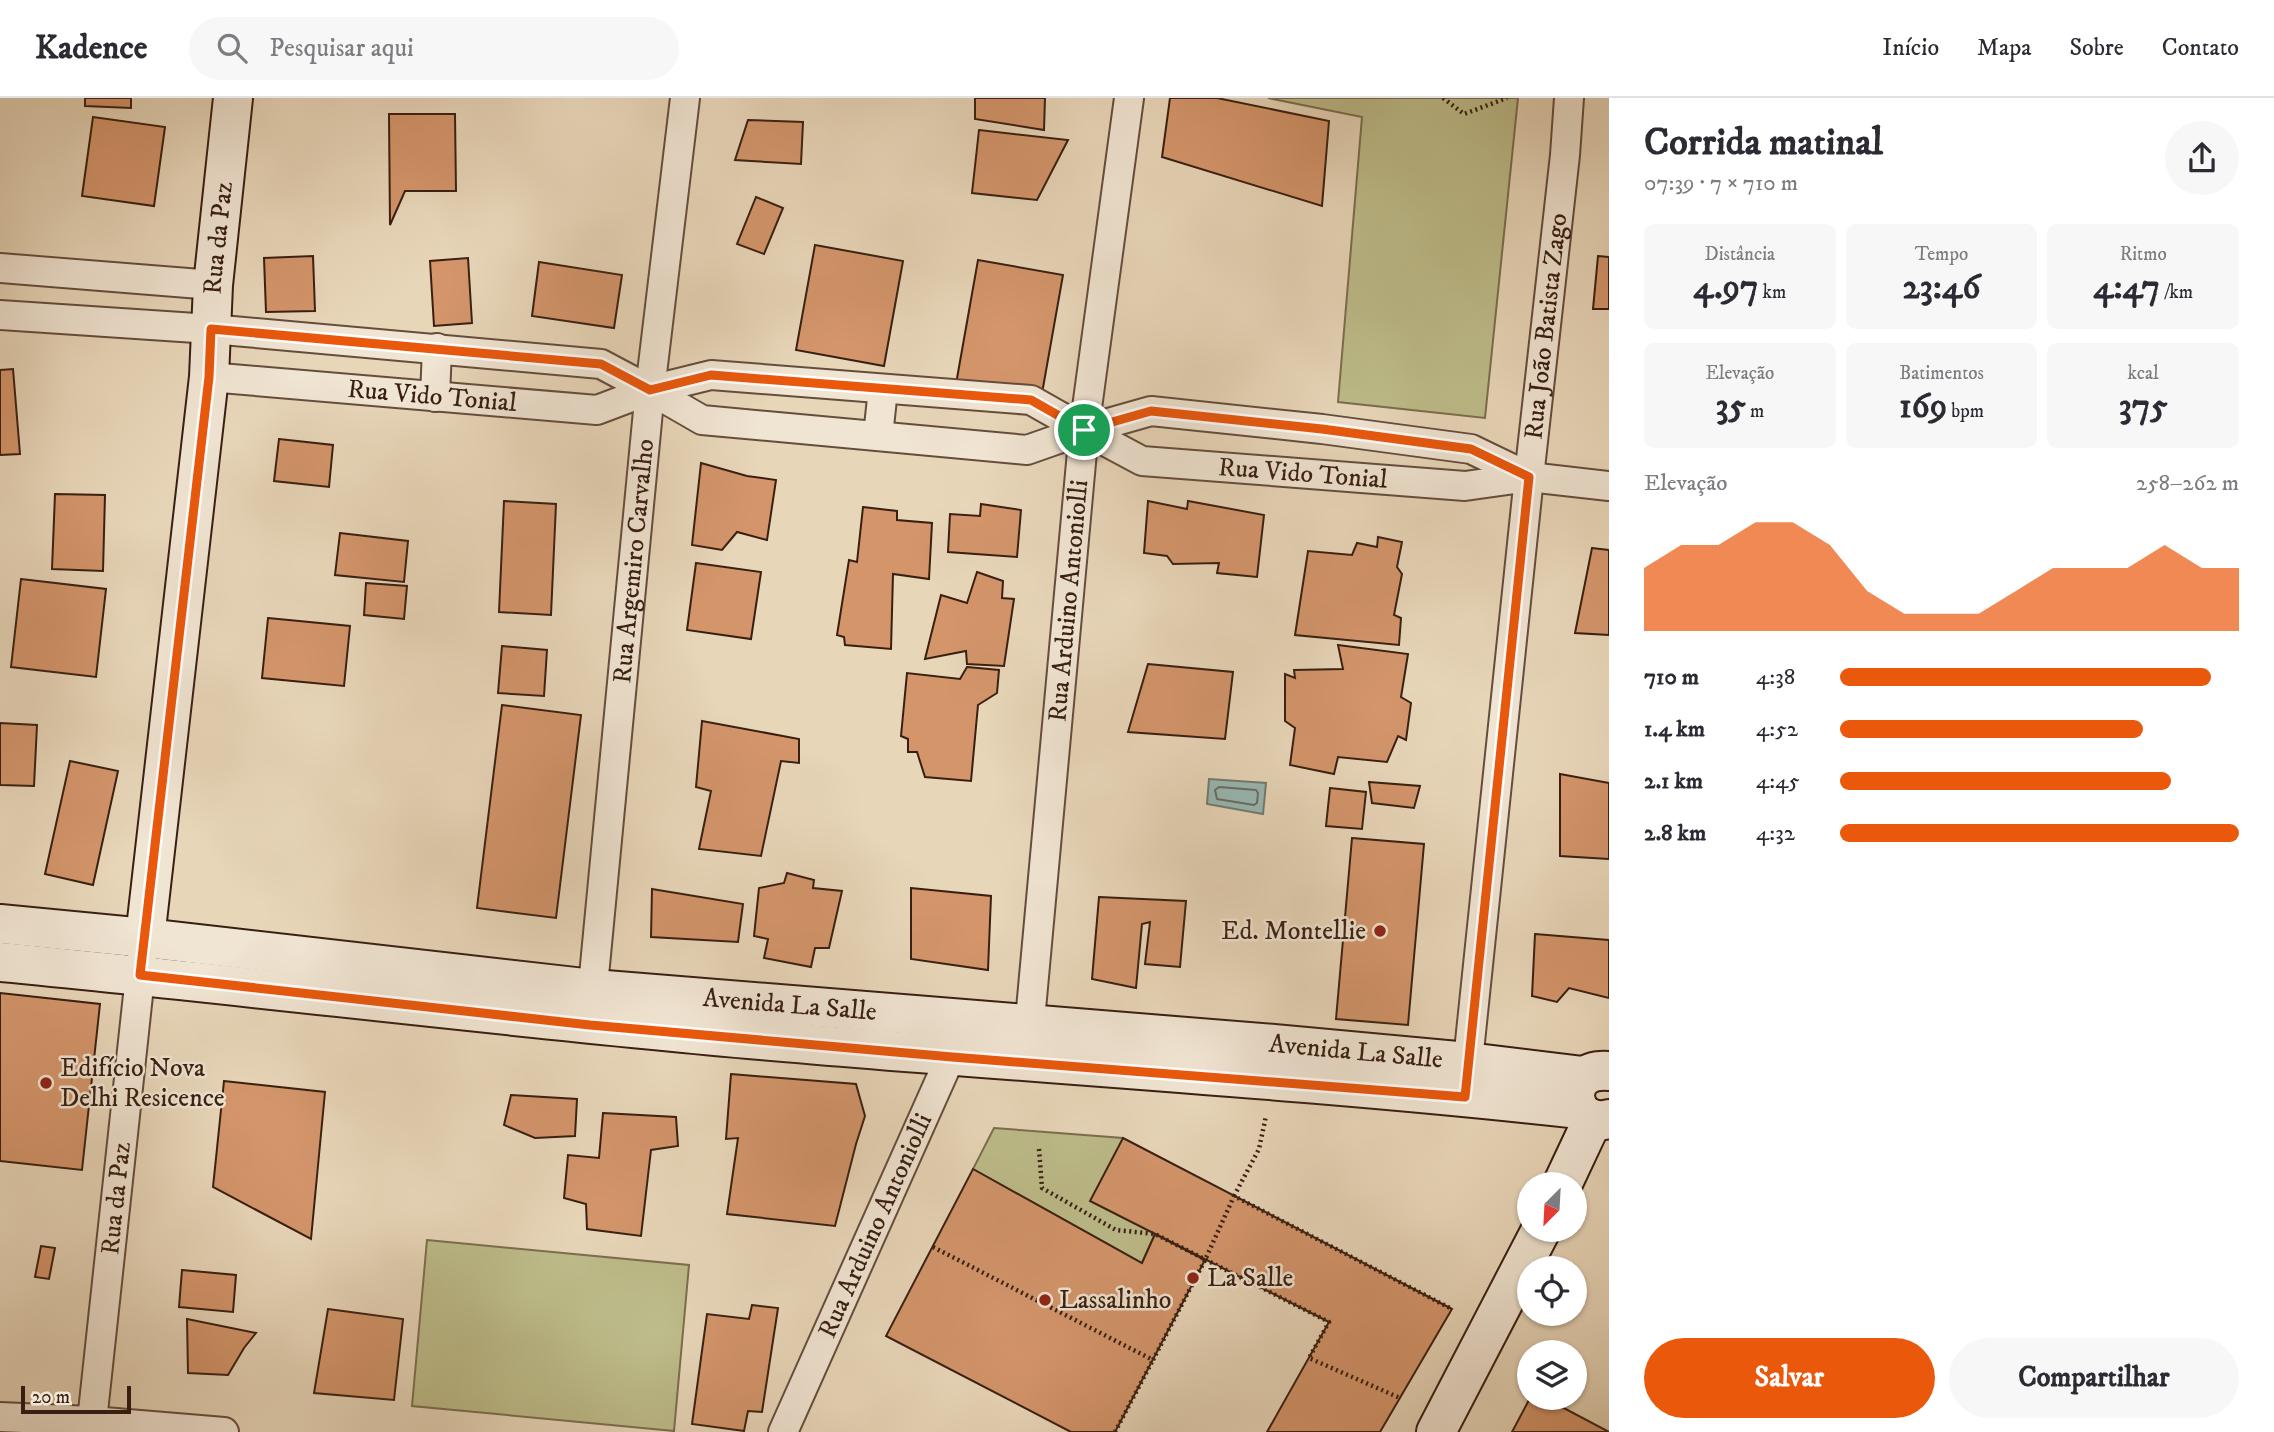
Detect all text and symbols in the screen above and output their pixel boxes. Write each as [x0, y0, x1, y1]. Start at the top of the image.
search box [189, 17, 679, 80]
text: Kadence [35, 28, 147, 69]
icon: search [213, 29, 251, 67]
text: Pesquisar aqui [269, 32, 414, 65]
text: Início [1882, 33, 1939, 63]
text: Mapa [1977, 33, 2031, 63]
text: Sobre [2069, 33, 2124, 63]
text: Contato [2162, 33, 2239, 63]
text: Corrida matinal [1644, 119, 1883, 167]
button: share [2165, 121, 2239, 195]
text: 07:39 · 7 × 710 m [1644, 169, 1798, 198]
street label: Rua da Paz [196, 180, 240, 295]
street label: Rua João Batista Zago [1517, 211, 1575, 441]
text: Distância [1705, 243, 1775, 266]
text: Tempo [1915, 243, 1968, 266]
text: Ritmo [2120, 243, 2167, 266]
text: 4.97 [1693, 266, 1759, 310]
text: 23:46 [1903, 266, 1980, 310]
text: 4:47 [2093, 266, 2160, 310]
text: km [1759, 281, 1786, 304]
text: /km [2160, 281, 2193, 304]
text: Elevação [1705, 362, 1774, 385]
text: Batimentos [1899, 362, 1984, 385]
text: kcal [2128, 362, 2159, 385]
street label: Rua Vido Tonial [346, 372, 518, 420]
text: 35 [1715, 385, 1746, 429]
text: 169 [1899, 385, 1947, 429]
text: 375 [2119, 385, 2168, 429]
pin [1054, 400, 1114, 460]
text: m [1746, 400, 1764, 423]
text: bpm [1947, 400, 1984, 423]
icon: arrive [1065, 411, 1103, 449]
street label: Rua Argemiro Carvalho [606, 437, 662, 685]
street label: Rua Vido Tonial [1217, 450, 1389, 496]
text: Elevação [1644, 469, 1727, 498]
text: 258–262 m [2136, 469, 2239, 498]
street label: Rua Arduino Antoniolli [1041, 478, 1096, 723]
text: 710 m [1644, 663, 1699, 692]
text: 4:38 [1756, 663, 1795, 692]
text: 1.4 km [1644, 715, 1705, 744]
text: 4:52 [1756, 715, 1798, 744]
text: 2.1 km [1644, 767, 1703, 796]
text: 4:45 [1756, 767, 1800, 796]
text: 2.8 km [1644, 819, 1706, 848]
text: 4:32 [1756, 819, 1795, 848]
place label: Ed. Montellie [1221, 915, 1366, 948]
marker: Ed. Montellie [1372, 923, 1388, 939]
street label: Avenida La Salle [701, 981, 878, 1028]
street label: Avenida La Salle [1267, 1027, 1444, 1076]
place label: Edifício Nova Delhi Resicence [60, 1052, 225, 1115]
marker: Edifício Nova Delhi Resicence [38, 1075, 54, 1091]
street label: Rua Arduino Antoniolli [811, 1108, 940, 1343]
street label: Rua da Paz [94, 1140, 139, 1257]
north arrow [1517, 1172, 1587, 1242]
map controls [1517, 1172, 1587, 1410]
button: locate [1517, 1256, 1587, 1326]
place label: La Salle [1207, 1262, 1293, 1295]
marker: La Salle [1185, 1270, 1201, 1286]
place label: Lassalinho [1059, 1284, 1171, 1317]
marker: Lassalinho [1037, 1292, 1053, 1308]
button: Salvar [1644, 1338, 1935, 1418]
button: Compartilhar [1949, 1338, 2239, 1418]
button: layers [1517, 1340, 1587, 1410]
scale bar [21, 1383, 131, 1415]
text: 20 m [32, 1386, 70, 1409]

